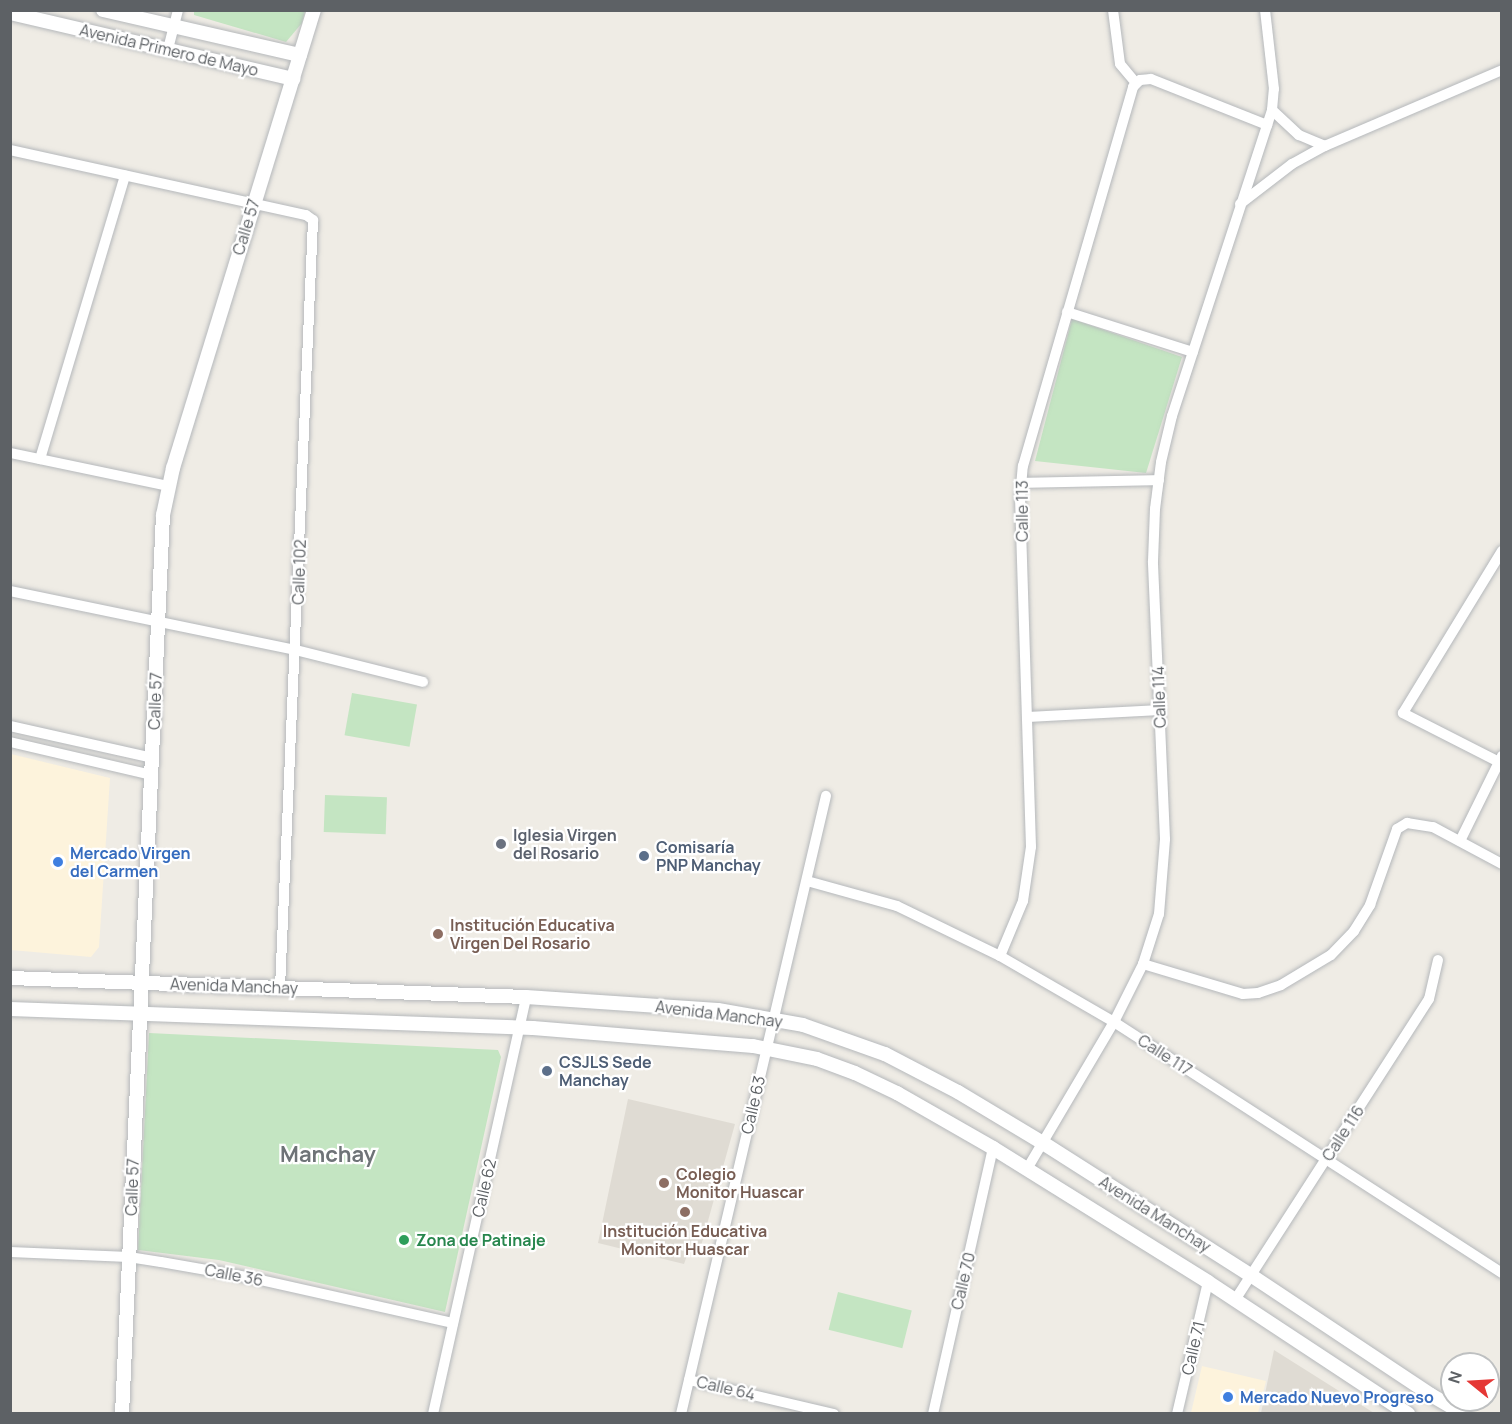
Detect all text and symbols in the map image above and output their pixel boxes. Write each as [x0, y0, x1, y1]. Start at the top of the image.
street label: Avenida Primero de Mayo [78, 20, 260, 80]
street label: Calle 57 [228, 197, 264, 257]
street label: Calle 113 [1012, 480, 1032, 542]
street label: Calle 102 [288, 539, 310, 605]
street label: Calle 114 [1148, 666, 1170, 728]
street label: Calle 57 [144, 672, 166, 730]
place label: Iglesia Virgen del Rosario [513, 825, 617, 863]
marker: Iglesia Virgen del Rosario [494, 837, 508, 851]
place label: Comisaría PNP Manchay [656, 837, 761, 875]
place label: Mercado Virgen del Carmen [70, 843, 191, 881]
marker: Comisaría PNP Manchay [637, 849, 651, 863]
marker: Mercado Virgen del Carmen [51, 855, 65, 869]
place label: Institución Educativa Virgen Del Rosario [450, 915, 615, 953]
marker: Institución Educativa Virgen Del Rosario [431, 927, 445, 941]
street label: Avenida Manchay [170, 974, 298, 998]
street label: Avenida Manchay [654, 997, 784, 1031]
street label: Calle 117 [1134, 1030, 1196, 1080]
place label: CSJLS Sede Manchay [559, 1052, 652, 1090]
marker: CSJLS Sede Manchay [540, 1064, 554, 1078]
street label: Calle 63 [737, 1074, 769, 1136]
street label: Calle 116 [1318, 1101, 1368, 1165]
district label: Manchay [280, 1142, 376, 1168]
street label: Calle 62 [468, 1157, 500, 1219]
street label: Calle 57 [121, 1158, 143, 1216]
place label: Colegio Monitor Huascar [676, 1164, 804, 1202]
street label: Avenida Manchay [1096, 1172, 1214, 1256]
marker: Colegio Monitor Huascar [657, 1176, 671, 1190]
marker: Institución Educativa Monitor Huascar [678, 1205, 692, 1219]
place label: Institución Educativa Monitor Huascar [603, 1221, 767, 1259]
place label: Zona de Patinaje [416, 1230, 546, 1250]
marker: Zona de Patinaje [397, 1233, 411, 1247]
street label: Calle 70 [947, 1251, 979, 1311]
street label: Calle 36 [203, 1260, 265, 1290]
street label: Calle 71 [1178, 1319, 1208, 1377]
north arrow [1440, 1352, 1500, 1412]
text: N [1443, 1368, 1467, 1386]
street label: Calle 64 [695, 1372, 757, 1404]
place label: Mercado Nuevo Progreso [1240, 1387, 1434, 1407]
marker: Mercado Nuevo Progreso [1221, 1390, 1235, 1404]

